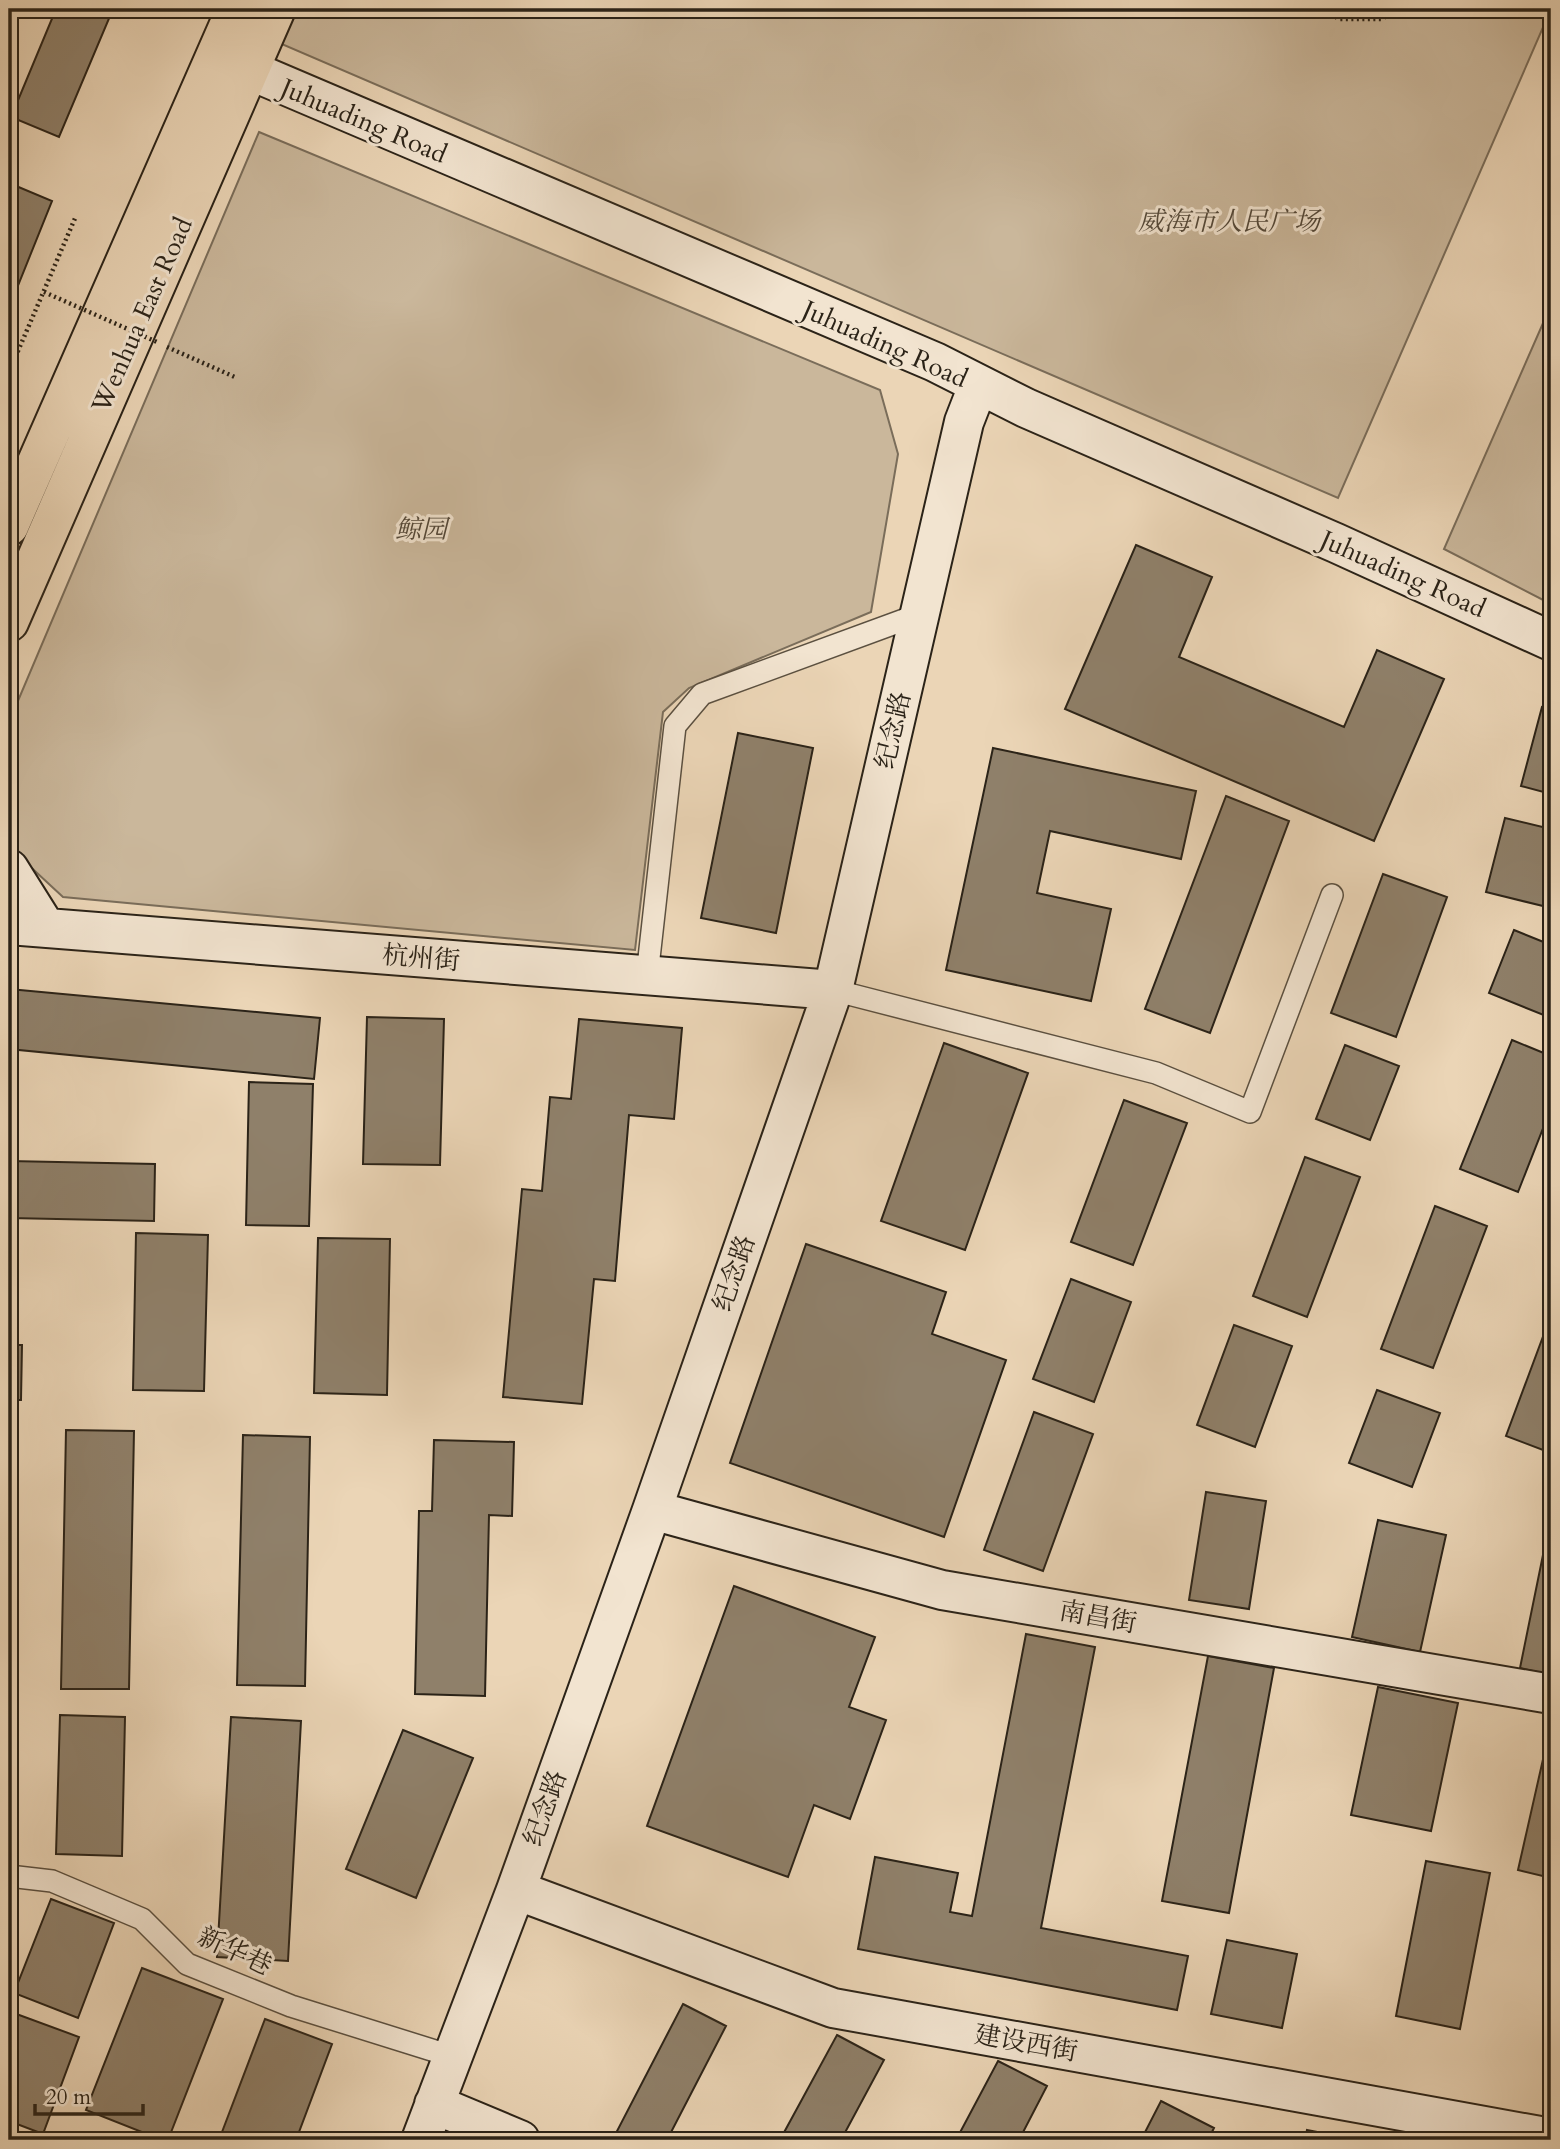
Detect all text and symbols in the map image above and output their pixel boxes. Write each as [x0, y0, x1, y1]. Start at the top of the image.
street label: Juhuading Road [272, 69, 453, 172]
park label: 威海市人民广场 [1138, 204, 1322, 239]
street label: Wenhua East Road [83, 212, 201, 419]
street label: Juhuading Road [793, 290, 973, 396]
park label: 鲸园 [395, 512, 451, 547]
street label: Juhuading Road [1311, 520, 1491, 626]
street label: 纪念路 [867, 688, 919, 772]
street label: 杭州街 [381, 937, 461, 979]
street label: 纪念路 [705, 1230, 763, 1316]
street label: 南昌街 [1057, 1593, 1139, 1641]
street label: 纪念路 [515, 1765, 575, 1851]
street label: 新华巷 [192, 1919, 278, 1983]
street label: 建设西街 [972, 2017, 1080, 2069]
scale bar [35, 2072, 144, 2116]
text: 20 m [46, 2083, 91, 2112]

